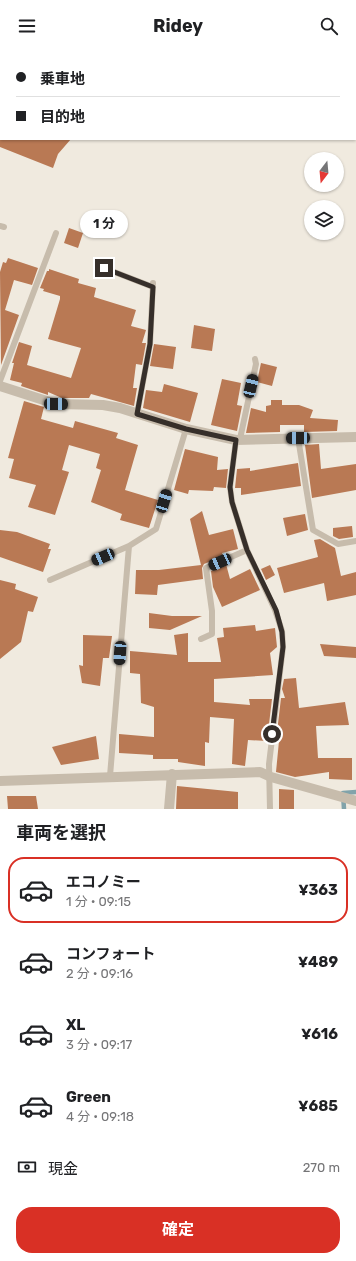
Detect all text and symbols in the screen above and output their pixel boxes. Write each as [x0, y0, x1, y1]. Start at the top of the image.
icon: menu [16, 15, 38, 37]
text: Ridey [153, 15, 203, 37]
icon: search [318, 15, 340, 37]
text: 乗車地 [40, 70, 85, 88]
text: 目的地 [40, 108, 85, 126]
north arrow [304, 152, 344, 192]
map controls [304, 152, 344, 240]
button: layers [304, 200, 344, 240]
callout: 1 分 [80, 210, 128, 238]
text: 1 分 [93, 216, 115, 231]
route end [95, 259, 113, 277]
car [242, 373, 260, 399]
car [44, 398, 68, 410]
car [286, 432, 310, 444]
car [155, 488, 173, 514]
car [90, 547, 116, 567]
car [207, 552, 233, 572]
car [113, 641, 127, 665]
route start [263, 725, 281, 743]
text: 車両を選択 [16, 822, 106, 844]
icon: car [18, 872, 54, 908]
text: エコノミー [66, 873, 141, 891]
text: ¥363 [298, 881, 338, 899]
text: 1 分 · 09:15 [66, 894, 131, 909]
icon: car [18, 944, 54, 980]
text: コンフォート [66, 945, 156, 963]
text: ¥489 [298, 953, 338, 971]
text: 2 分 · 09:16 [66, 966, 133, 981]
icon: car [18, 1016, 54, 1052]
text: XL [66, 1016, 85, 1034]
text: ¥616 [301, 1025, 338, 1043]
text: 3 分 · 09:17 [66, 1037, 132, 1052]
icon: car [18, 1088, 54, 1124]
text: Green [66, 1088, 111, 1106]
text: ¥685 [298, 1097, 338, 1115]
text: 4 分 · 09:18 [66, 1109, 134, 1124]
icon: cash [16, 1156, 38, 1178]
text: 現金 [48, 1160, 78, 1178]
text: 270 m [303, 1160, 340, 1175]
button: 確定 [16, 1207, 340, 1253]

